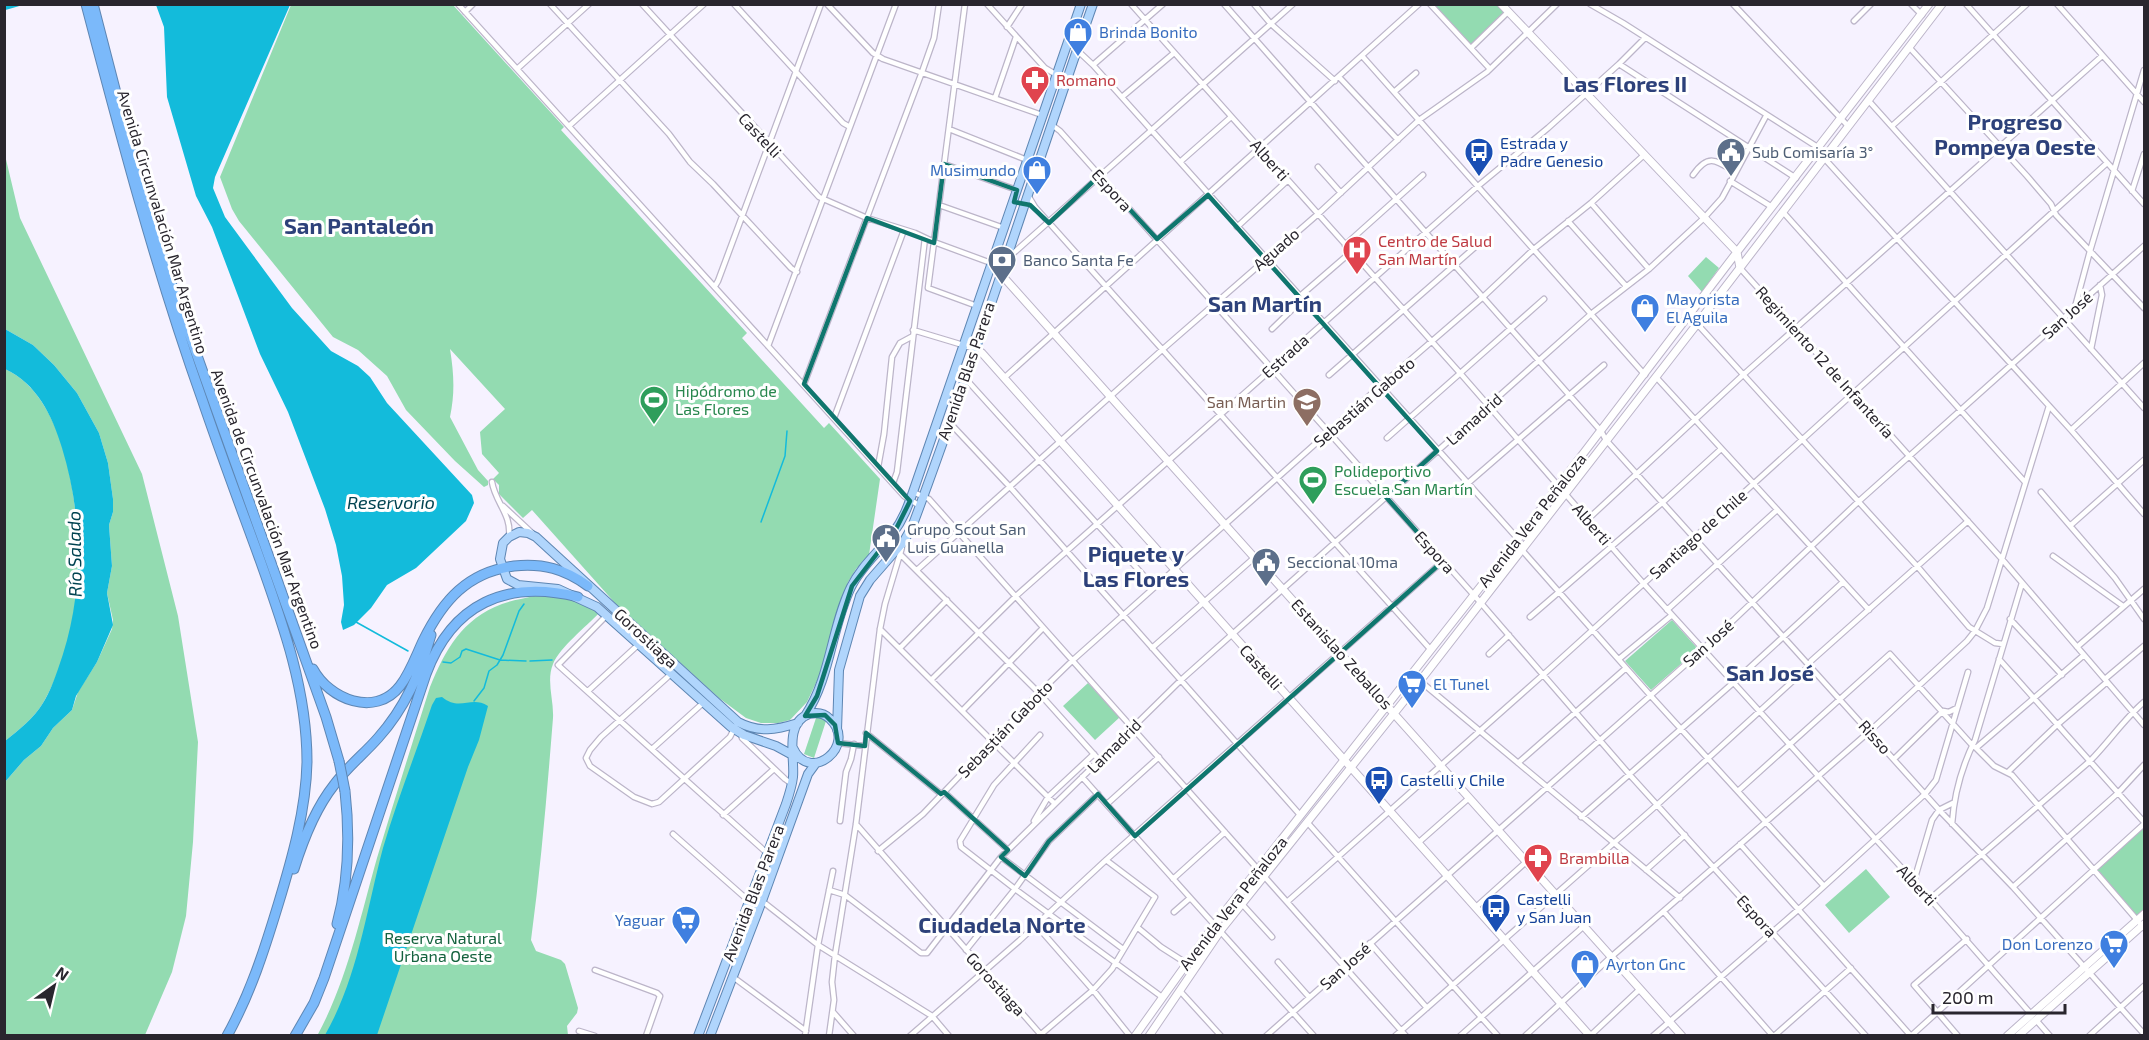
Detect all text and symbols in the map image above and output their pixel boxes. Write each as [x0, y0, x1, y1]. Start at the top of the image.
shop icon: Brinda Bonito [1062, 16, 1094, 58]
place label: Brinda Bonito [1099, 22, 1198, 41]
pharmacy icon: Romano [1019, 64, 1051, 106]
place label: Romano [1056, 70, 1116, 89]
district label: Las Flores II [1563, 70, 1687, 96]
street label: Avenida Circunvalación Mar Argentino [114, 88, 213, 356]
street label: Castelli [735, 108, 786, 161]
district label: Progreso Pompeya Oeste [1934, 108, 2096, 160]
place label: Estrada y Padre Genesio [1500, 133, 1603, 170]
street label: Alberti [1247, 135, 1294, 184]
bus stop icon: Estrada y Padre Genesio [1463, 136, 1495, 178]
public building icon: Sub Comisaría 3° [1715, 136, 1747, 178]
place label: Sub Comisaría 3° [1752, 142, 1873, 161]
shop icon: Musimundo [1021, 154, 1053, 196]
place label: Musimundo [930, 160, 1016, 179]
street label: Espora [1088, 164, 1136, 215]
district label: San Pantaleón [284, 212, 434, 238]
street label: Aguado [1249, 223, 1303, 274]
place label: Centro de Salud San Martín [1378, 231, 1492, 268]
hospital icon: Centro de Salud San Martín [1341, 234, 1373, 276]
bank icon: Banco Santa Fe [986, 244, 1018, 286]
place label: Banco Santa Fe [1023, 250, 1134, 269]
street label: Regimiento 12 de Infantería [1752, 282, 1899, 441]
street label: San José [2037, 287, 2096, 342]
place label: Mayorista El Aguila [1666, 289, 1740, 326]
district label: San Martín [1208, 290, 1322, 316]
shop icon: Mayorista El Aguila [1629, 292, 1661, 334]
street label: Avenida Blas Parera [933, 299, 998, 442]
street label: Estrada [1257, 330, 1312, 382]
street label: Sebastián Gaboto [1309, 353, 1418, 451]
street label: Avenida de Circunvalación Mar Argentino [208, 366, 327, 651]
place label: Hipódromo de Las Flores [675, 381, 777, 418]
sports icon: Hipódromo de Las Flores [638, 384, 670, 426]
school or university icon: San Martin [1291, 386, 1323, 428]
street label: Lamadrid [1442, 389, 1505, 449]
place label: San Martin [1207, 392, 1286, 411]
street label: Avenida Vera Peñaloza [1474, 449, 1590, 590]
place label: Polideportivo Escuela San Martín [1334, 461, 1473, 498]
sports icon: Polideportivo Escuela San Martín [1297, 464, 1329, 506]
street label: Santiago de Chile [1645, 485, 1750, 582]
water label: Reservorio [347, 491, 435, 513]
street label: Alberti [1569, 499, 1616, 548]
water label: Río Salado [62, 511, 86, 597]
place label: Grupo Scout San Luis Guanella [907, 519, 1026, 556]
public building icon: Grupo Scout San Luis Guanella [870, 522, 902, 564]
street label: Espora [1411, 526, 1459, 577]
district label: Piquete y Las Flores [1083, 540, 1189, 591]
public building icon: Seccional 10ma [1250, 546, 1282, 588]
place label: Seccional 10ma [1287, 552, 1398, 571]
street label: Estanislao Zeballos [1288, 595, 1397, 713]
street label: Gorostiaga [611, 604, 682, 672]
street label: San José [1678, 615, 1737, 670]
street label: Castelli [1236, 640, 1287, 693]
district label: San José [1726, 659, 1814, 685]
supermarket icon: El Tunel [1396, 668, 1428, 710]
place label: El Tunel [1433, 674, 1489, 693]
street label: Sebastián Gaboto [954, 676, 1056, 781]
street label: Lamadrid [1083, 715, 1145, 777]
street label: Risso [1855, 716, 1896, 758]
bus stop icon: Castelli y Chile [1363, 764, 1395, 806]
place label: Castelli y Chile [1400, 770, 1505, 789]
street label: Avenida Blas Parera [718, 822, 787, 964]
street label: Avenida Vera Peñaloza [1175, 832, 1291, 973]
pharmacy icon: Brambilla [1522, 842, 1554, 884]
place label: Brambilla [1559, 848, 1630, 867]
street label: Alberti [1894, 860, 1941, 909]
place label: Castelli y San Juan [1517, 889, 1592, 926]
street label: Espora [1733, 890, 1781, 941]
bus stop icon: Castelli y San Juan [1480, 892, 1512, 934]
supermarket icon: Yaguar [670, 904, 702, 946]
place label: Yaguar [615, 910, 666, 929]
district label: Ciudadela Norte [918, 911, 1086, 937]
park label: Reserva Natural Urbana Oeste [384, 928, 502, 965]
supermarket icon: Don Lorenzo [2098, 928, 2130, 970]
place label: Don Lorenzo [2002, 934, 2093, 953]
street label: San José [1315, 938, 1374, 993]
street label: Gorostiaga [963, 948, 1030, 1019]
shop icon: Ayrton Gnc [1569, 948, 1601, 990]
place label: Ayrton Gnc [1606, 954, 1686, 973]
north arrow [24, 956, 84, 1016]
text: N [53, 962, 73, 984]
scale bar [1933, 977, 2065, 1015]
text: 200 m [1942, 986, 1994, 1008]

